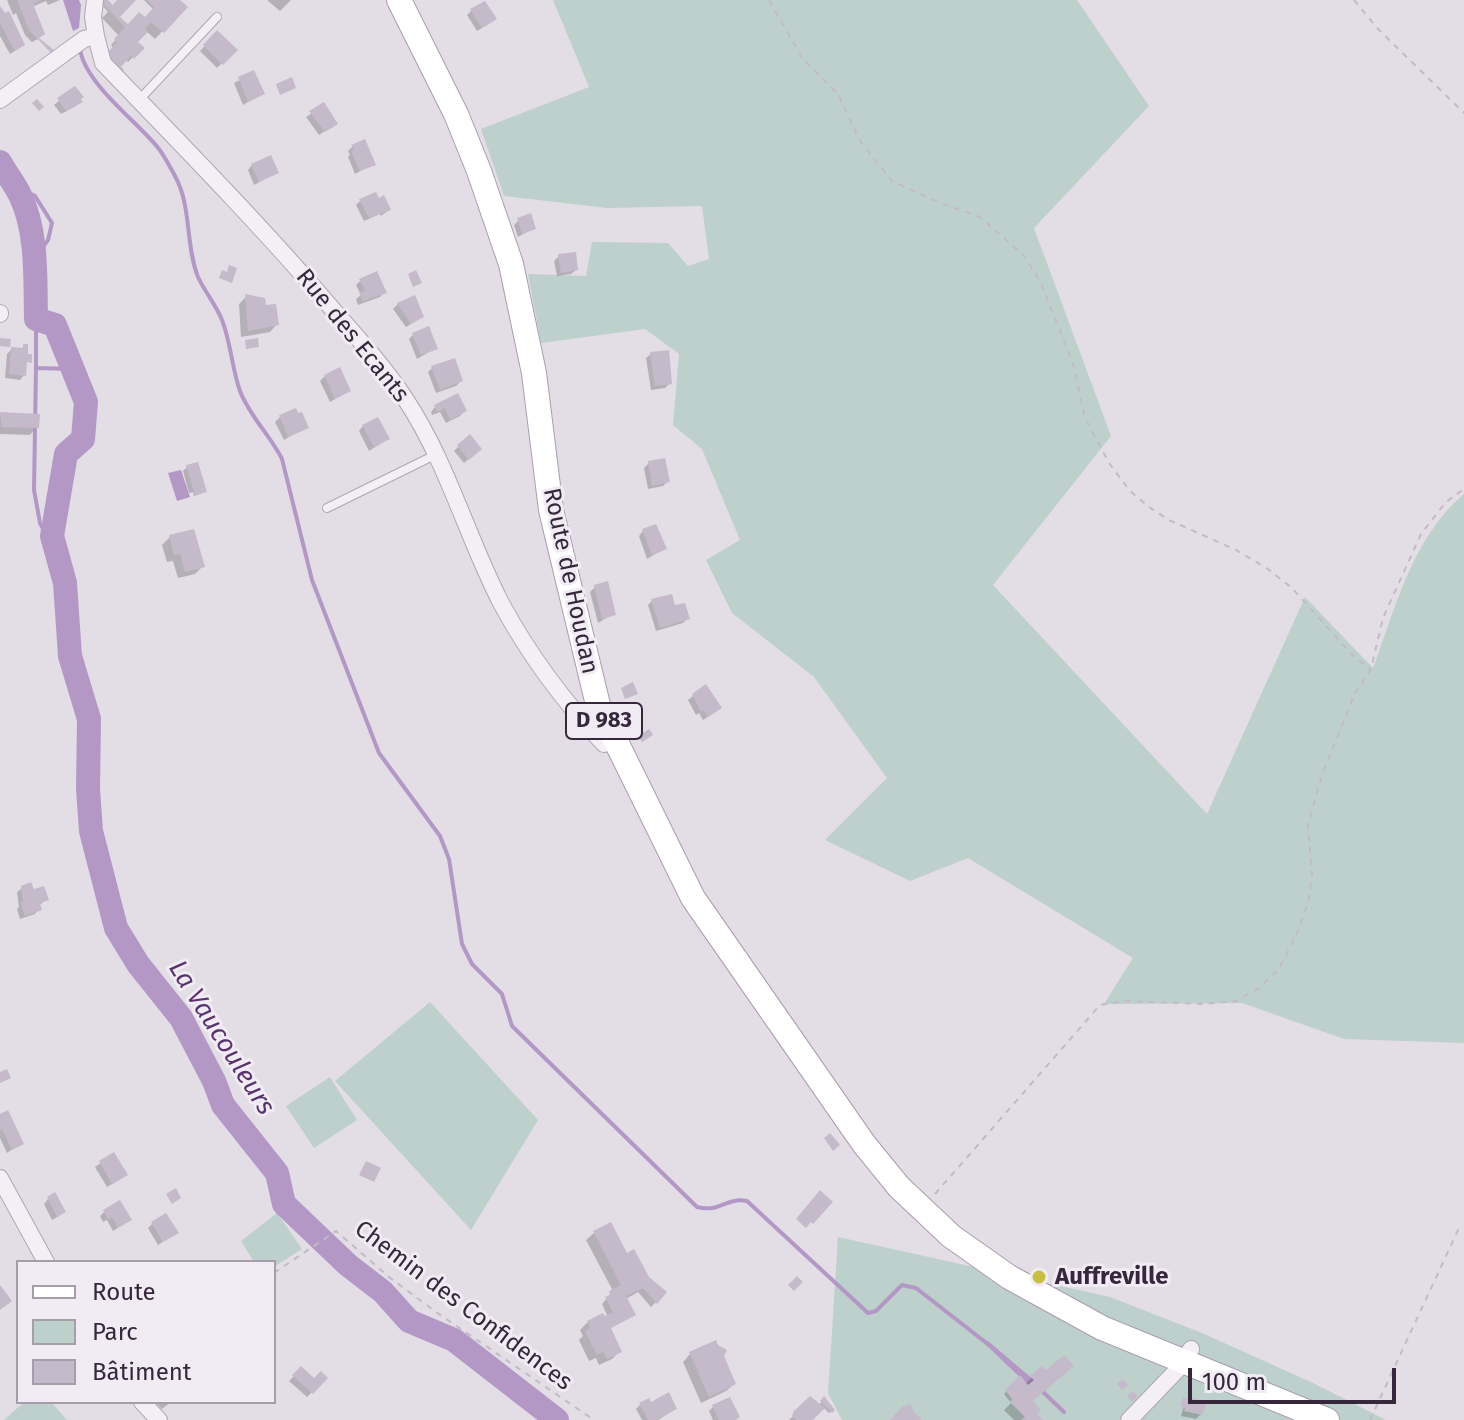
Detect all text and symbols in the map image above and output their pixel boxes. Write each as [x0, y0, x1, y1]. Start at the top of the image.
street label: Rue des Ecants [289, 263, 415, 409]
street label: Route de Houdan [536, 485, 604, 677]
road number: D 983 [566, 703, 642, 739]
water label: La Vaucouleurs [161, 955, 281, 1121]
street label: Chemin des Confidences [349, 1215, 577, 1397]
legend [16, 1260, 276, 1404]
place label: Auffreville [1055, 1263, 1168, 1291]
marker: Auffreville [1030, 1268, 1048, 1286]
text: Route [92, 1278, 156, 1306]
text: Parc [92, 1318, 138, 1346]
scale bar [1192, 1352, 1400, 1402]
text: Bâtiment [92, 1358, 191, 1386]
text: 100 m [1202, 1368, 1266, 1396]

